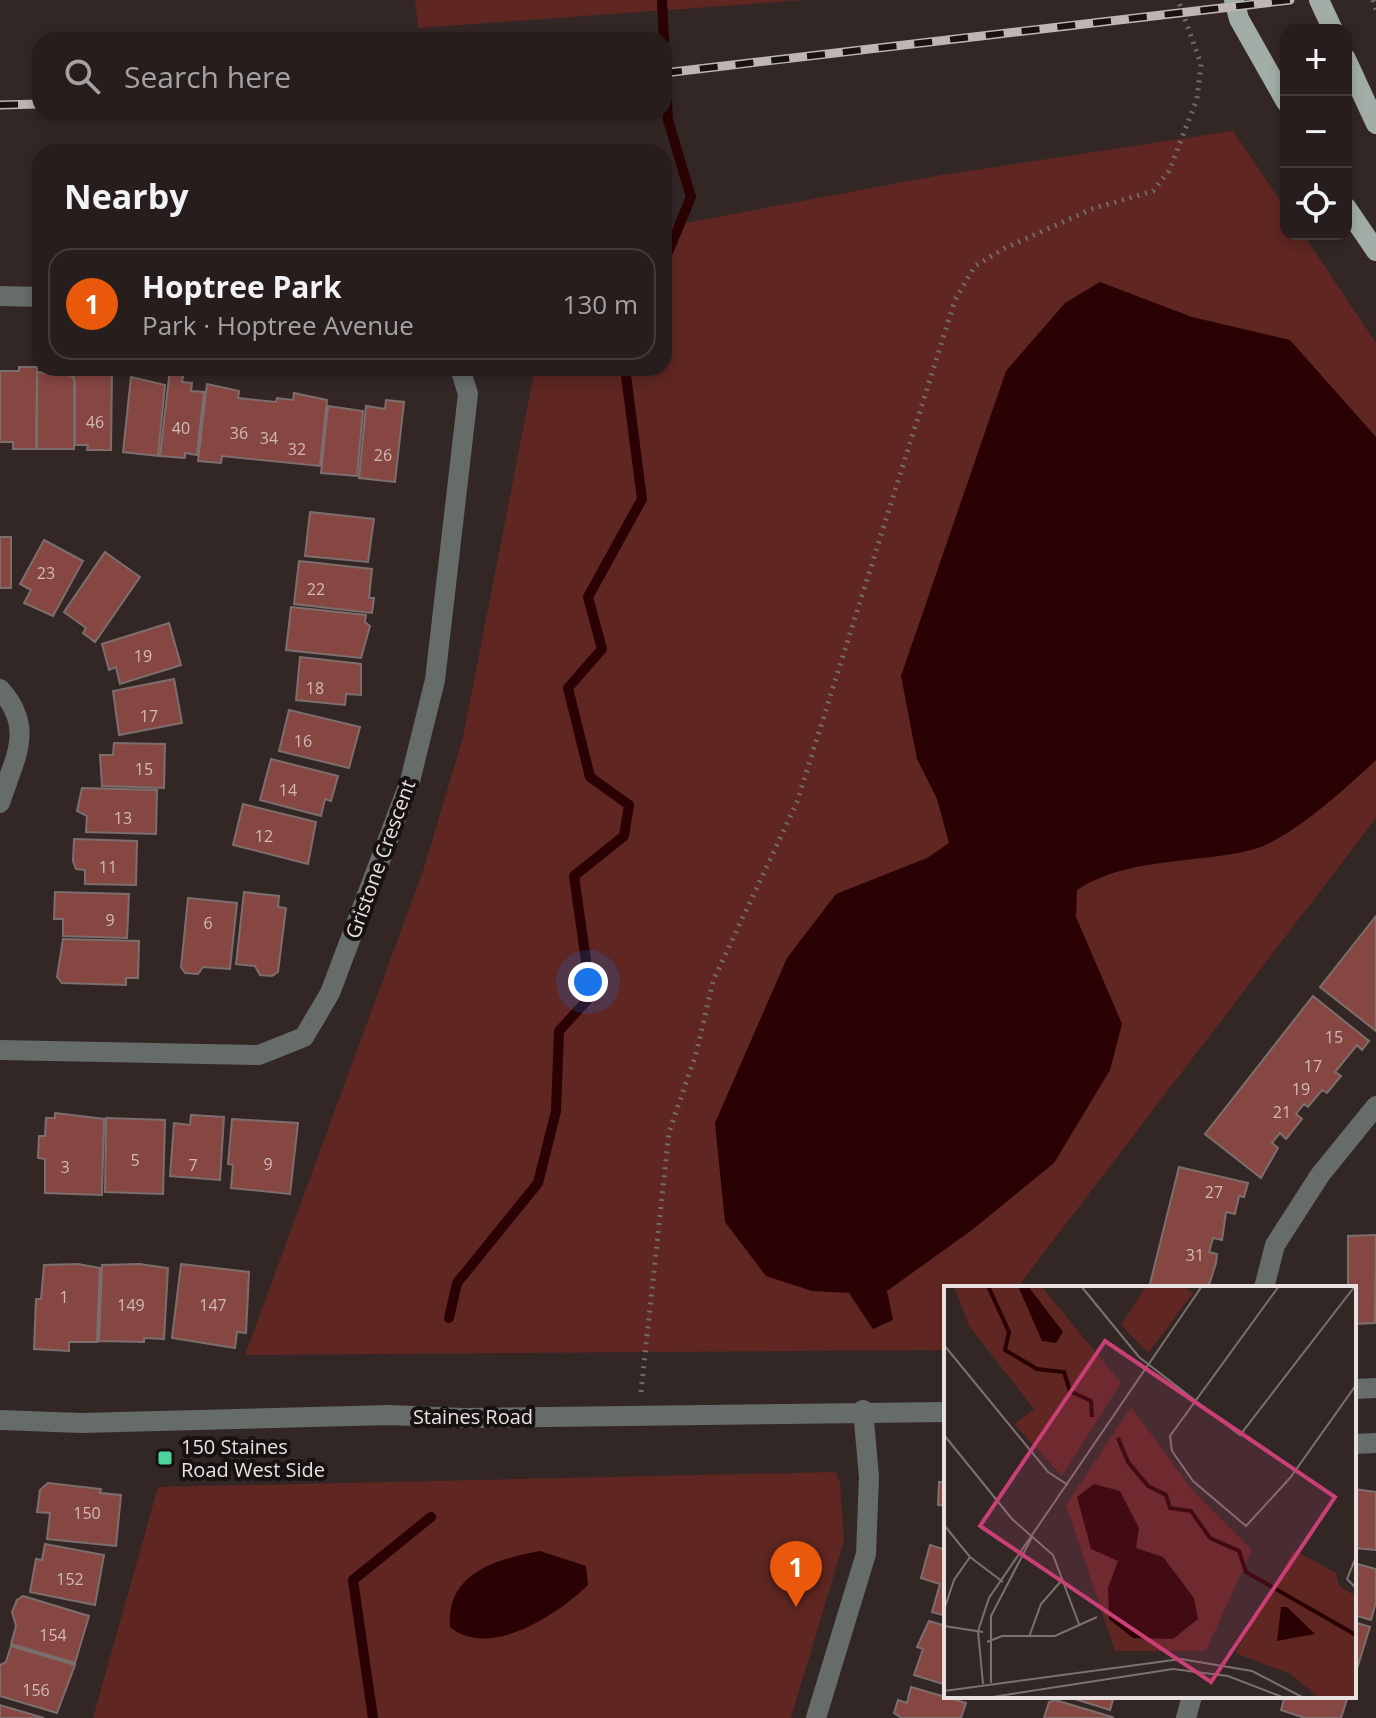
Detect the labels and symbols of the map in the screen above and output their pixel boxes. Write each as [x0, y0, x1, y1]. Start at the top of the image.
house number: 46 [86, 411, 104, 433]
house number: 40 [172, 417, 190, 439]
house number: 36 [230, 422, 248, 444]
house number: 34 [260, 427, 278, 449]
house number: 32 [288, 438, 306, 460]
house number: 26 [374, 444, 392, 466]
house number: 23 [37, 562, 55, 584]
house number: 22 [307, 578, 325, 600]
house number: 19 [134, 645, 152, 667]
house number: 18 [306, 677, 324, 699]
house number: 17 [140, 705, 158, 727]
house number: 16 [294, 730, 312, 752]
house number: 15 [135, 758, 153, 780]
street label: Gristone Crescent [339, 776, 421, 942]
house number: 14 [279, 779, 297, 801]
house number: 13 [114, 807, 132, 829]
house number: 12 [255, 825, 273, 847]
house number: 11 [99, 856, 117, 878]
house number: 9 [105, 909, 115, 931]
house number: 6 [203, 912, 213, 934]
your location [568, 962, 608, 1002]
house number: 15 [1325, 1026, 1343, 1048]
house number: 17 [1304, 1055, 1322, 1077]
house number: 19 [1292, 1078, 1310, 1100]
house number: 21 [1273, 1101, 1291, 1123]
house number: 5 [130, 1149, 140, 1171]
house number: 9 [263, 1153, 273, 1175]
house number: 7 [188, 1154, 198, 1176]
house number: 3 [60, 1156, 70, 1178]
house number: 27 [1205, 1181, 1223, 1203]
house number: 31 [1186, 1244, 1204, 1266]
house number: 1 [59, 1286, 69, 1308]
inset map [944, 1286, 1356, 1698]
house number: 149 [117, 1294, 145, 1316]
house number: 147 [199, 1294, 227, 1316]
street label: Staines Road [413, 1403, 533, 1430]
place label: 150 Staines Road West Side [181, 1433, 325, 1483]
marker: 150 Staines Road West Side [156, 1449, 174, 1467]
house number: 150 [73, 1502, 101, 1524]
pin: 1 [770, 1541, 822, 1607]
house number: 152 [56, 1568, 84, 1590]
house number: 154 [39, 1624, 67, 1646]
house number: 156 [22, 1679, 50, 1701]

